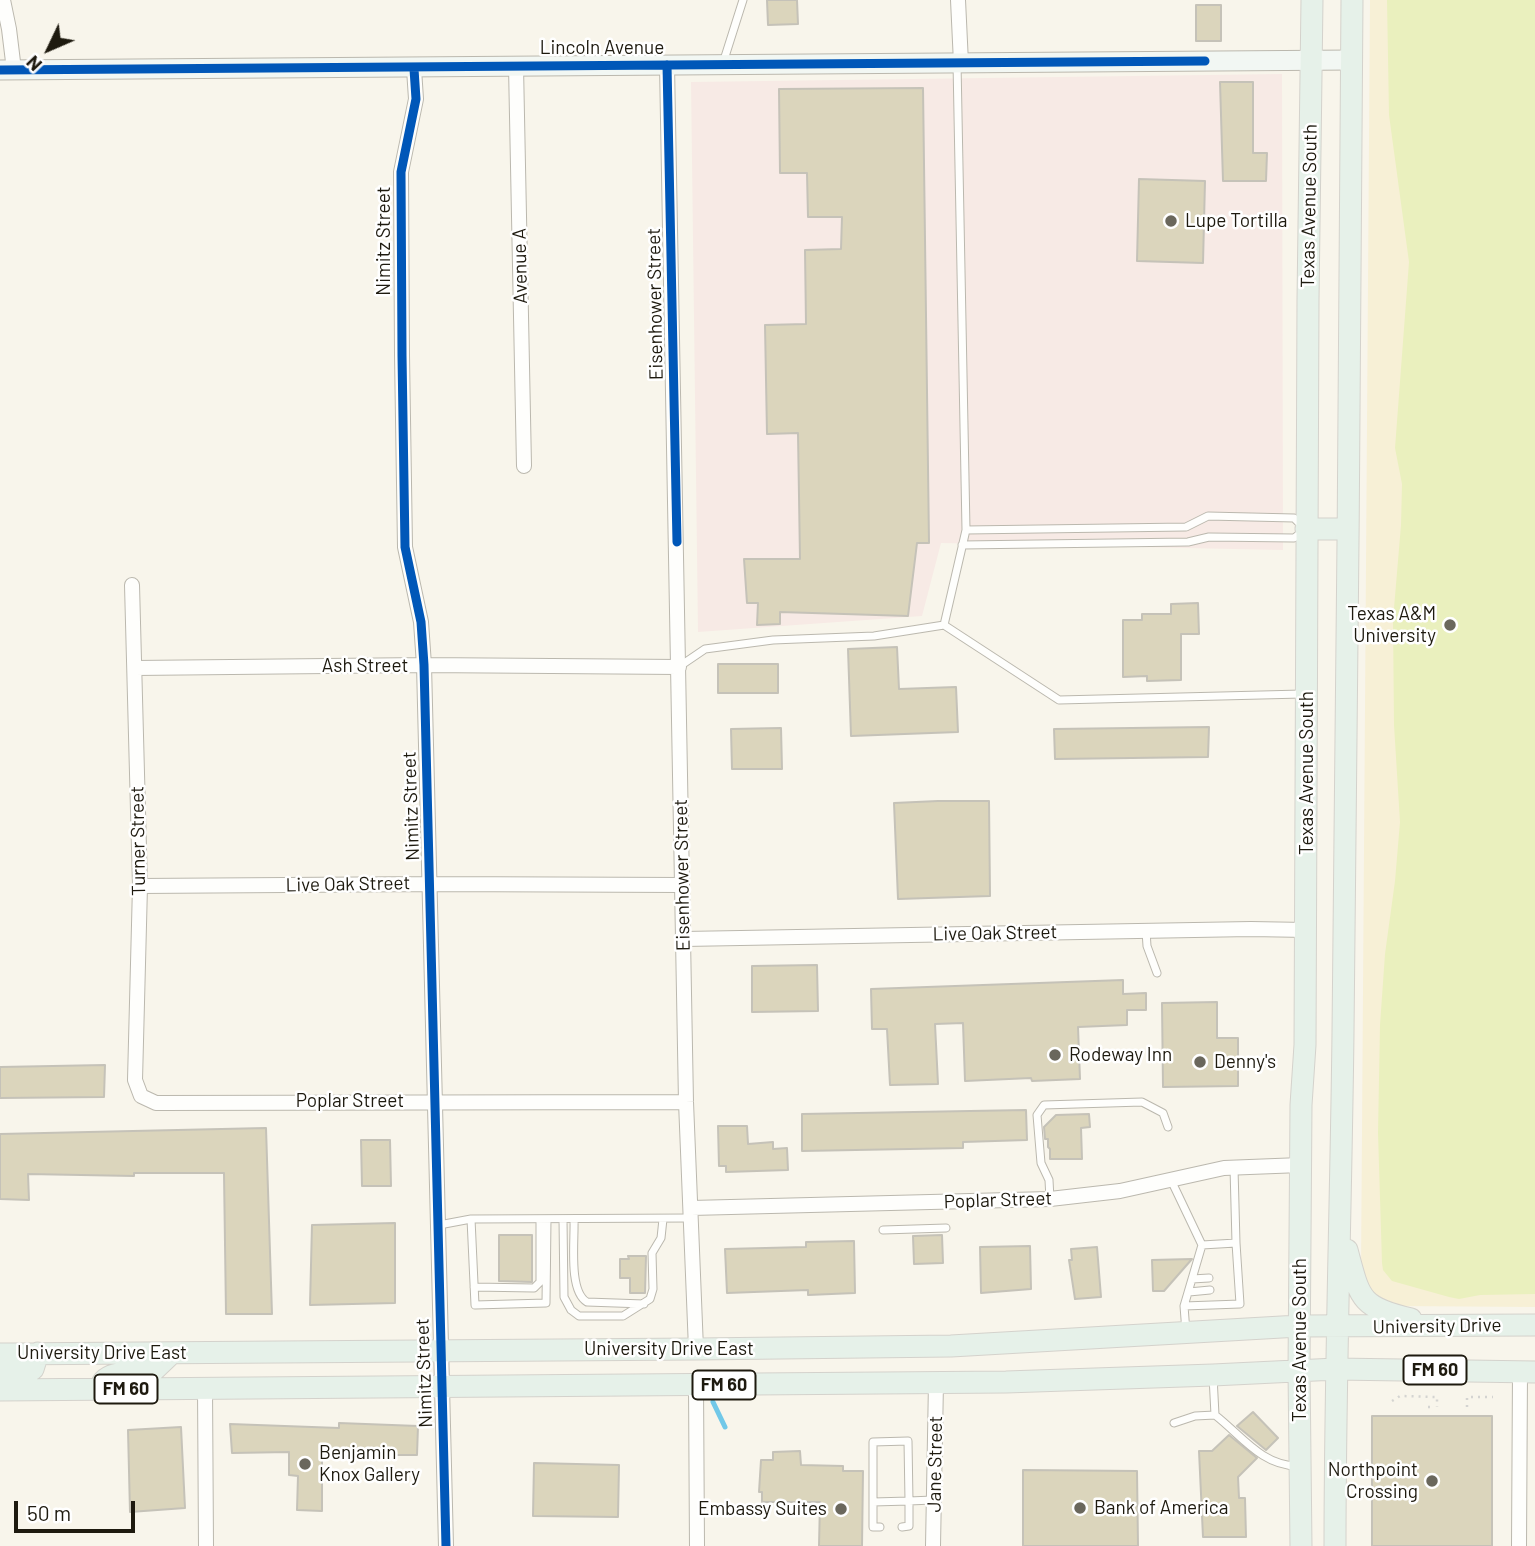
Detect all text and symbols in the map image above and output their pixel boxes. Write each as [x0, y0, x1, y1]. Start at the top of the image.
north arrow [14, 14, 84, 84]
street label: Lincoln Avenue [540, 37, 664, 59]
text: N [21, 51, 46, 76]
street label: Texas Avenue South [1296, 124, 1322, 288]
street label: Nimitz Street [373, 186, 395, 296]
place label: Lupe Tortilla [1185, 210, 1287, 232]
marker: Lupe Tortilla [1163, 213, 1179, 229]
street label: Avenue A [508, 228, 532, 304]
street label: Eisenhower Street [642, 228, 668, 380]
place label: Texas A&M University [1347, 603, 1436, 647]
marker: Texas A&M University [1442, 617, 1458, 633]
street label: Ash Street [322, 655, 408, 677]
street label: Texas Avenue South [1296, 691, 1318, 855]
street label: Nimitz Street [398, 751, 424, 861]
street label: Turner Street [126, 786, 150, 896]
street label: Eisenhower Street [669, 799, 695, 951]
street label: Live Oak Street [285, 872, 411, 896]
street label: Live Oak Street [932, 921, 1058, 945]
place label: Rodeway Inn [1069, 1044, 1172, 1066]
marker: Rodeway Inn [1047, 1047, 1063, 1063]
place label: Denny's [1214, 1051, 1276, 1073]
marker: Denny's [1192, 1054, 1208, 1070]
street label: Poplar Street [296, 1090, 404, 1112]
street label: Poplar Street [943, 1187, 1053, 1213]
street label: Texas Avenue South [1289, 1258, 1311, 1422]
street label: University Drive [1372, 1313, 1502, 1339]
street label: Nimitz Street [411, 1318, 437, 1428]
street label: University Drive East [584, 1338, 754, 1360]
street label: University Drive East [17, 1342, 187, 1364]
road number: FM 60 [1404, 1356, 1466, 1385]
road number: FM 60 [692, 1370, 756, 1400]
road number: FM 60 [94, 1374, 158, 1404]
street label: Jane Street [923, 1416, 947, 1512]
place label: Benjamin Knox Gallery [319, 1442, 420, 1486]
marker: Benjamin Knox Gallery [297, 1456, 313, 1472]
place label: Northpoint Crossing [1328, 1459, 1418, 1503]
marker: Northpoint Crossing [1424, 1473, 1440, 1489]
scale bar [18, 1486, 138, 1530]
place label: Bank of America [1094, 1497, 1228, 1519]
place label: Embassy Suites [698, 1498, 827, 1520]
text: 50 m [27, 1500, 71, 1525]
marker: Bank of America [1072, 1500, 1088, 1516]
marker: Embassy Suites [833, 1501, 849, 1517]

